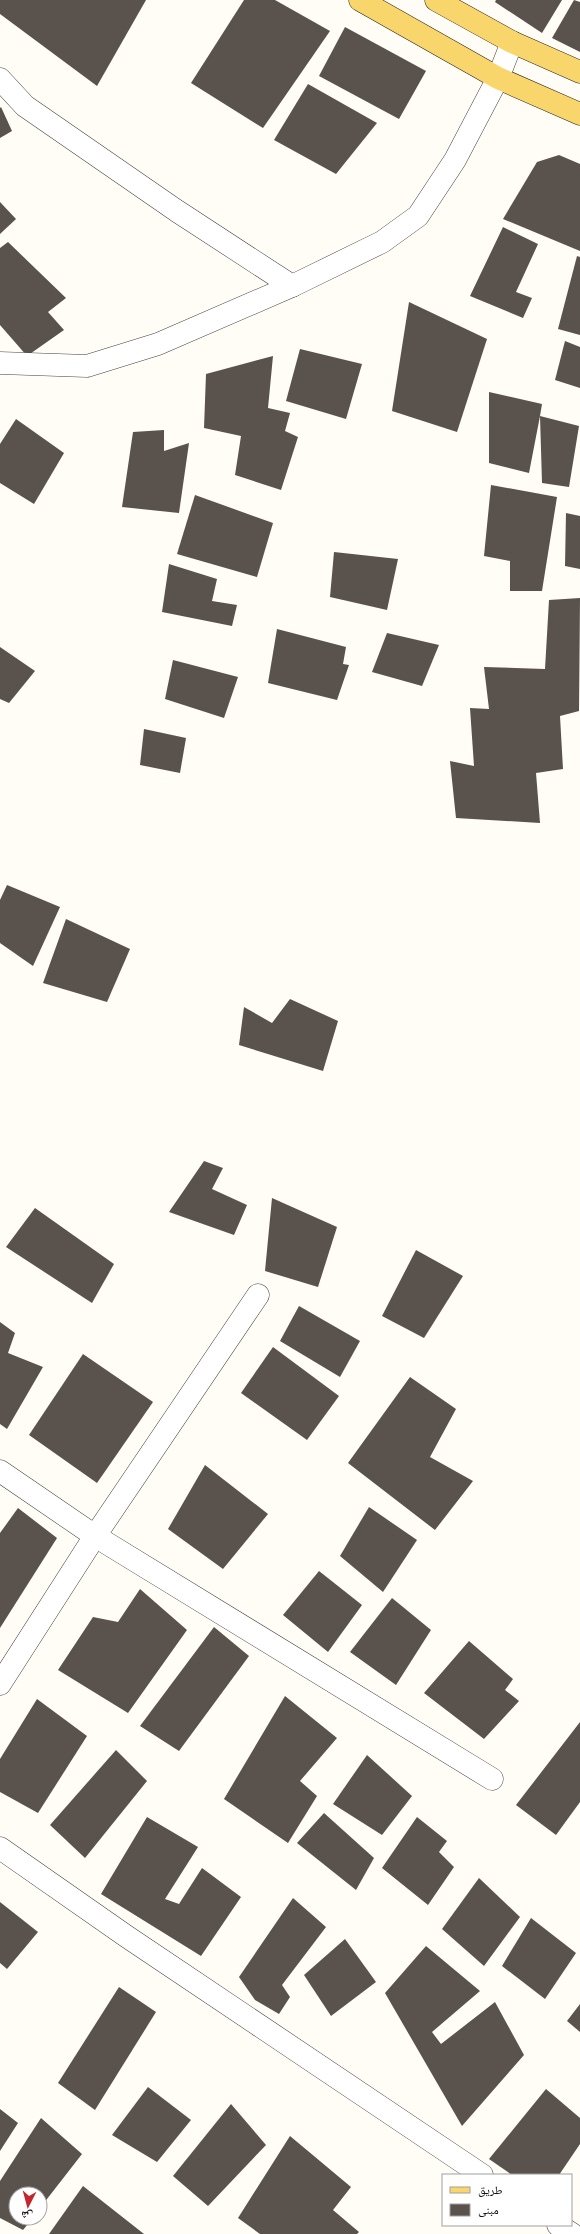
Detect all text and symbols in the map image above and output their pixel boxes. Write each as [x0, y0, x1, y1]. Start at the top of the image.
legend [442, 2174, 572, 2226]
text: طريق [478, 2182, 503, 2197]
north arrow [8, 2186, 48, 2226]
text: مبنى [478, 2202, 499, 2217]
text: ش [20, 2207, 34, 2224]

